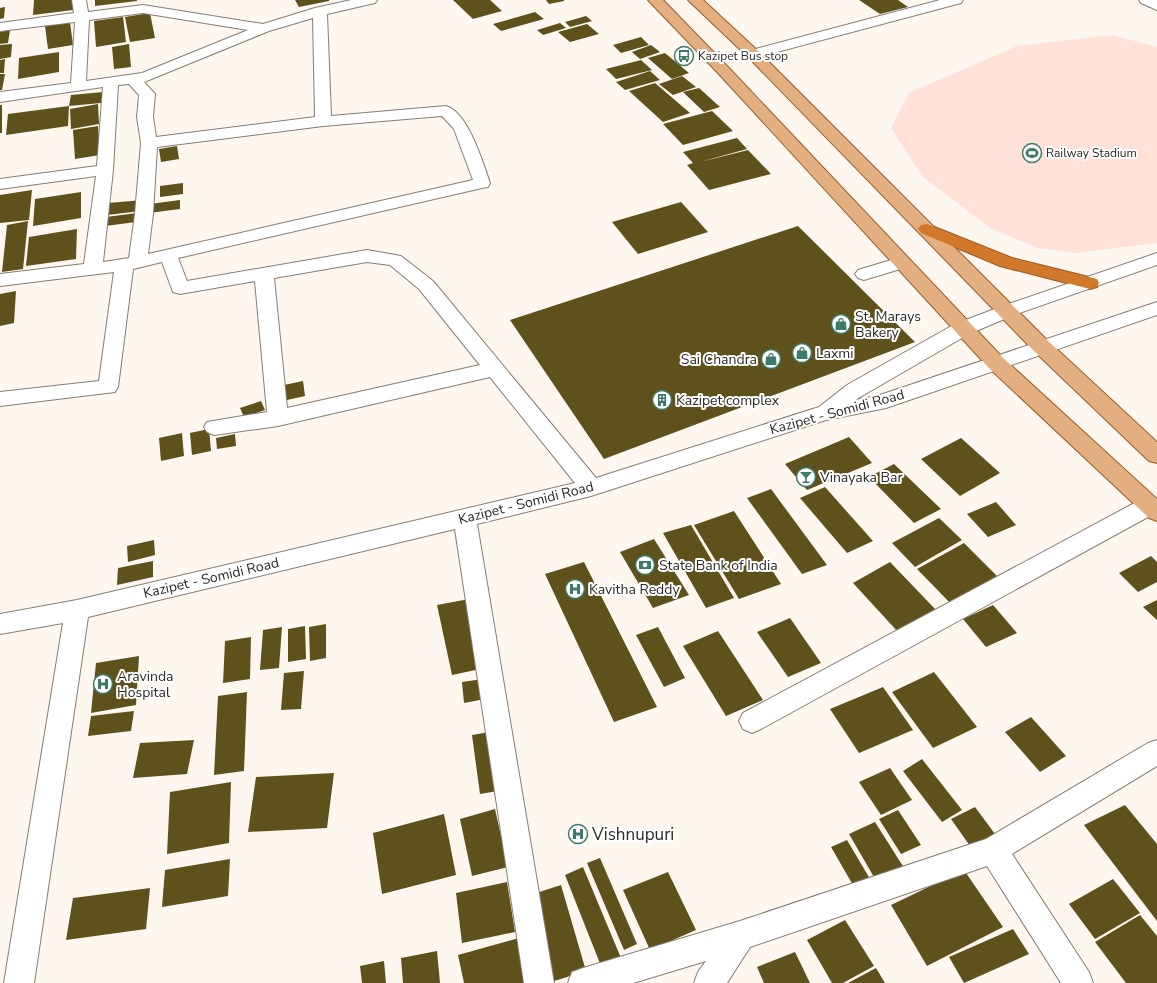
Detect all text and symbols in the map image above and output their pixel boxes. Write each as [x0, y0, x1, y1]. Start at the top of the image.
bus stop icon: Kazipet Bus stop [673, 45, 695, 67]
place label: Kazipet Bus stop [698, 48, 788, 64]
sports icon: Railway Stadium [1021, 142, 1043, 164]
place label: Railway Stadium [1046, 145, 1137, 161]
place label: St. Marays Bakery [855, 307, 921, 342]
shop icon: St. Marays Bakery [830, 313, 852, 335]
shop icon: Laxmi [791, 342, 813, 364]
place label: Laxmi [816, 344, 854, 363]
shop icon: Sai Chandra [760, 348, 782, 370]
place label: Sai Chandra [681, 350, 757, 369]
street label: Kazipet - Somidi Road [768, 385, 906, 439]
building icon: Kazipet complex [651, 389, 673, 411]
place label: Kazipet complex [676, 391, 780, 410]
bar icon: Vinayaka Bar [795, 466, 817, 488]
place label: Vinayaka Bar [819, 468, 903, 487]
street label: Kazipet - Somidi Road [456, 477, 596, 529]
street label: Kazipet - Somidi Road [141, 553, 281, 603]
bank icon: State Bank of India [634, 554, 656, 576]
place label: State Bank of India [659, 556, 778, 575]
hospital icon: Kavitha Reddy [564, 578, 586, 600]
place label: Kavitha Reddy [589, 580, 680, 599]
place label: Aravinda Hospital [117, 667, 174, 702]
hospital icon: Aravinda Hospital [92, 673, 114, 695]
hospital icon: Vishnupuri [567, 823, 589, 845]
place label: Vishnupuri [591, 823, 674, 846]

